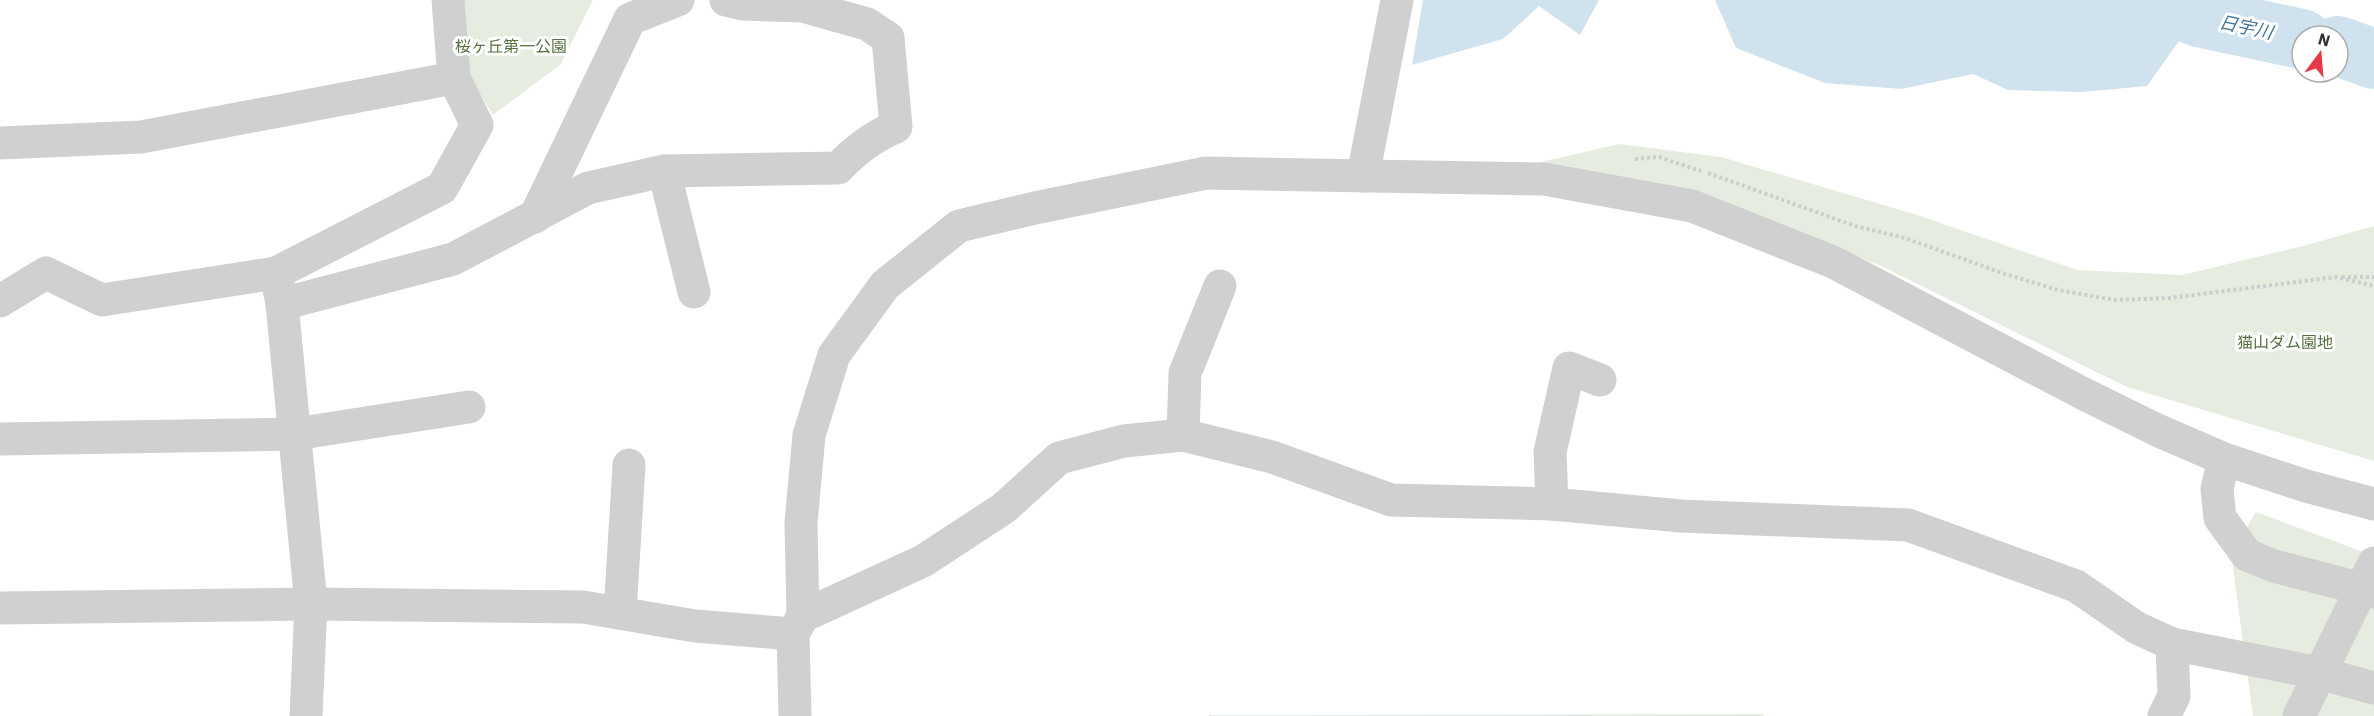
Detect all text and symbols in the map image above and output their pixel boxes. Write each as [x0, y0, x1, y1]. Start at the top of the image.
water label: 日宇川 [2217, 10, 2277, 44]
north arrow [2290, 24, 2350, 84]
text: N [2316, 28, 2332, 51]
park label: 桜ヶ丘第一公園 [455, 36, 567, 56]
park label: 猫山ダム園地 [2237, 332, 2333, 352]

